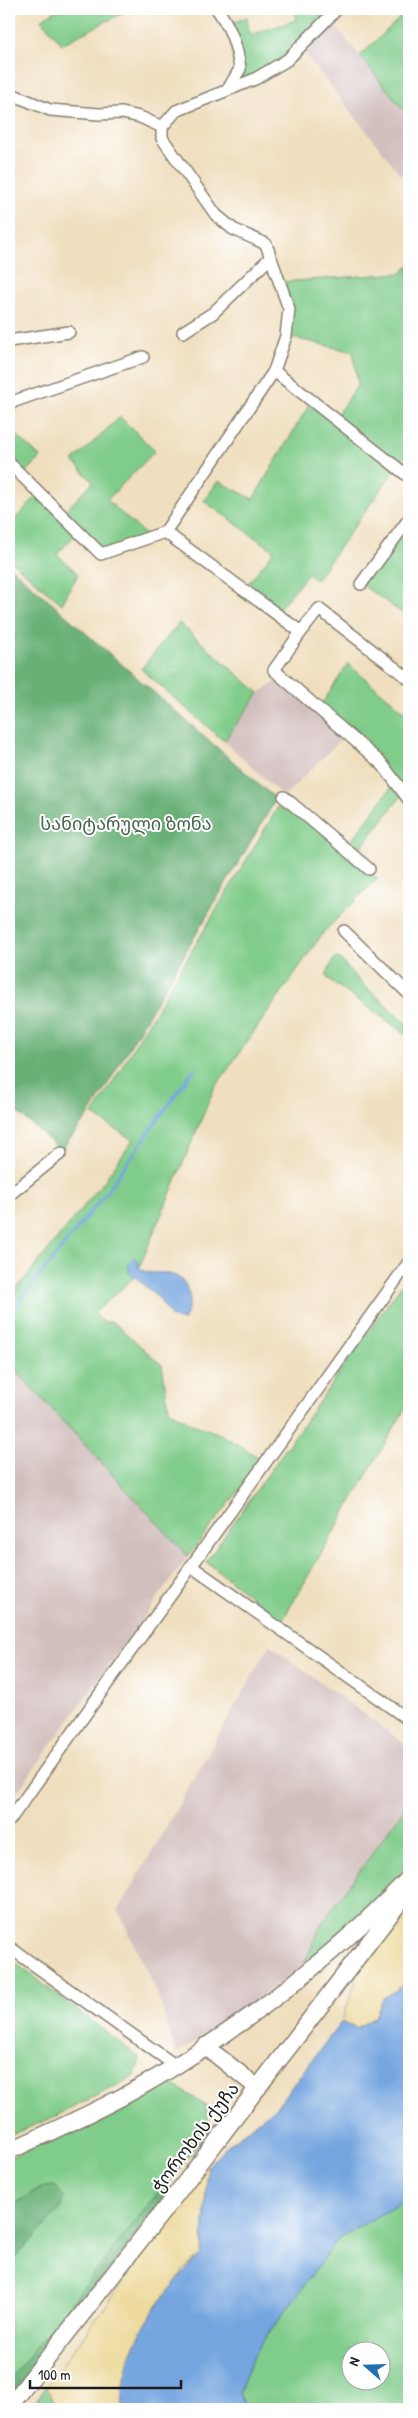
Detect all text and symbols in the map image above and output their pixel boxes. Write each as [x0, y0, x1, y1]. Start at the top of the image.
park label: სანიტარული ზონა [40, 811, 212, 836]
street label: ჭოროხის ქუჩა [145, 2077, 245, 2197]
north arrow [340, 2340, 390, 2390]
text: N [343, 2354, 364, 2368]
scale bar [30, 2358, 181, 2390]
text: 100 m [38, 2364, 71, 2385]

